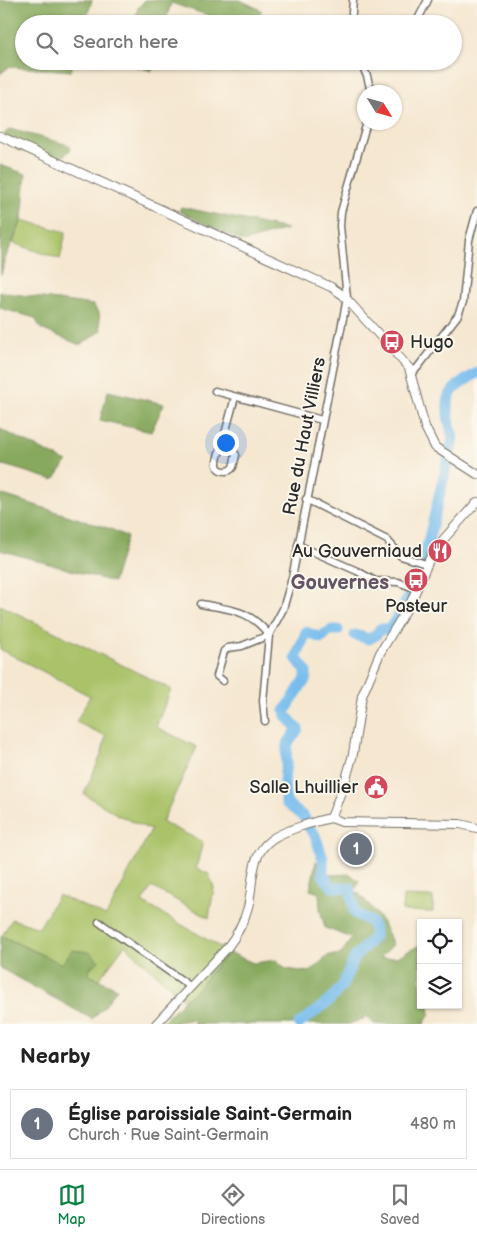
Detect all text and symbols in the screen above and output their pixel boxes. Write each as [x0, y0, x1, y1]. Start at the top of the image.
search box [15, 15, 462, 70]
icon: search [33, 29, 61, 57]
text: Search here [73, 31, 178, 54]
north arrow [357, 85, 402, 130]
bus stop icon: Hugo [379, 329, 405, 355]
place label: Hugo [410, 332, 454, 353]
street label: Rue du Haut Villiers [279, 355, 330, 517]
your location [213, 430, 239, 456]
restaurant icon: Au Gouverniaud [427, 538, 453, 564]
place label: Au Gouverniaud [292, 541, 422, 562]
bus stop icon: Pasteur [403, 567, 429, 593]
district label: Gouvernes [291, 571, 389, 595]
place label: Pasteur [385, 596, 447, 617]
public building icon: Salle Lhuillier [363, 774, 389, 800]
place label: Salle Lhuillier [250, 777, 358, 798]
pin: 1 [340, 830, 372, 868]
map controls [417, 919, 462, 1009]
button: locate [417, 919, 462, 964]
button: layers [417, 964, 462, 1009]
text: Nearby [20, 1044, 90, 1069]
text: Église paroissiale Saint-Germain [68, 1103, 352, 1126]
text: 1 [34, 1115, 40, 1134]
text: 480 m [410, 1115, 456, 1134]
text: Church · Rue Saint-Germain [68, 1126, 269, 1145]
tab: Map [58, 1181, 86, 1228]
tab: Directions [201, 1181, 265, 1228]
tab: Saved [380, 1181, 419, 1228]

